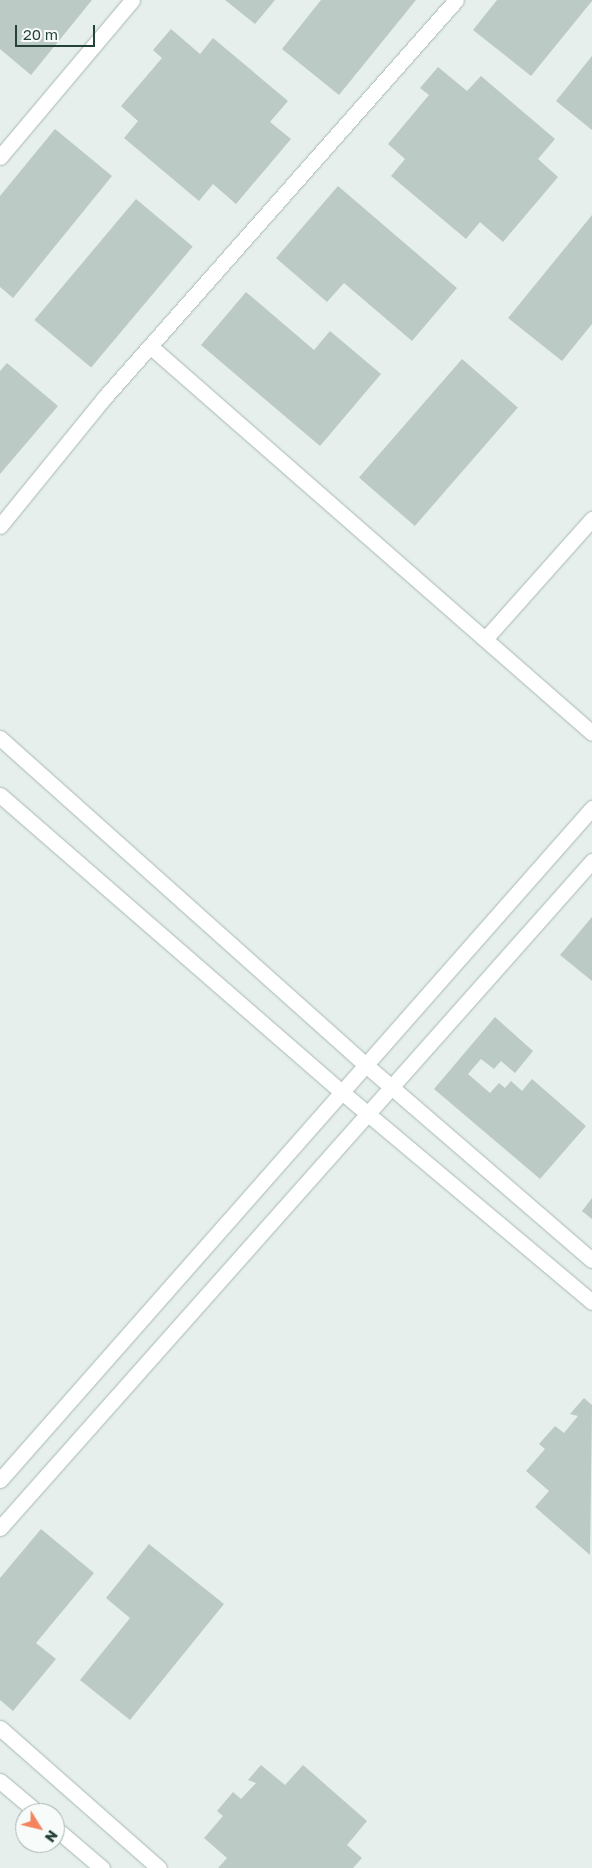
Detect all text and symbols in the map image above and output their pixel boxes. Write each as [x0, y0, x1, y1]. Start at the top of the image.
scale bar [18, 15, 98, 47]
text: 20 m [23, 25, 58, 43]
north arrow [15, 1803, 65, 1853]
text: N [42, 1827, 62, 1846]

